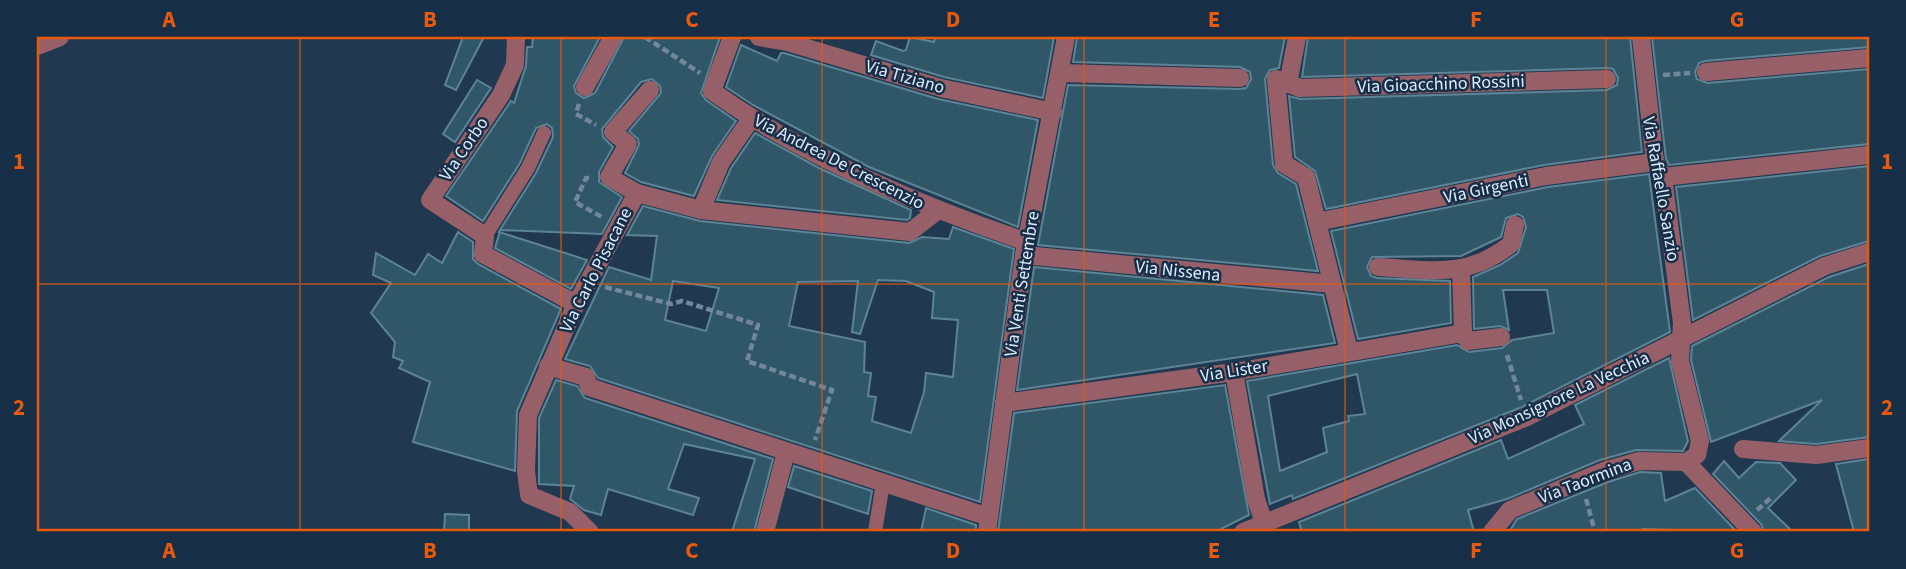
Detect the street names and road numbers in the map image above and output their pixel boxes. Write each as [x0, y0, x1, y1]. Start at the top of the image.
street label: Via Tiziano [863, 54, 947, 100]
street label: Via Gioacchino Rossini [1357, 69, 1525, 99]
street label: Via Andrea De Crescenzio [749, 108, 929, 216]
street label: Via Corbo [433, 112, 495, 186]
street label: Via Raffaello Sanzio [1636, 115, 1686, 263]
street label: Via Girgenti [1441, 168, 1531, 210]
street label: Via Carlo Pisacane [554, 203, 638, 337]
street label: Via Venti Settembre [998, 209, 1046, 359]
street label: Via Nissena [1134, 254, 1222, 288]
street label: Via Monsignore La Vecchia [1464, 345, 1654, 451]
street label: Via Lister [1199, 353, 1270, 389]
street label: Via Taormina [1535, 452, 1635, 510]

